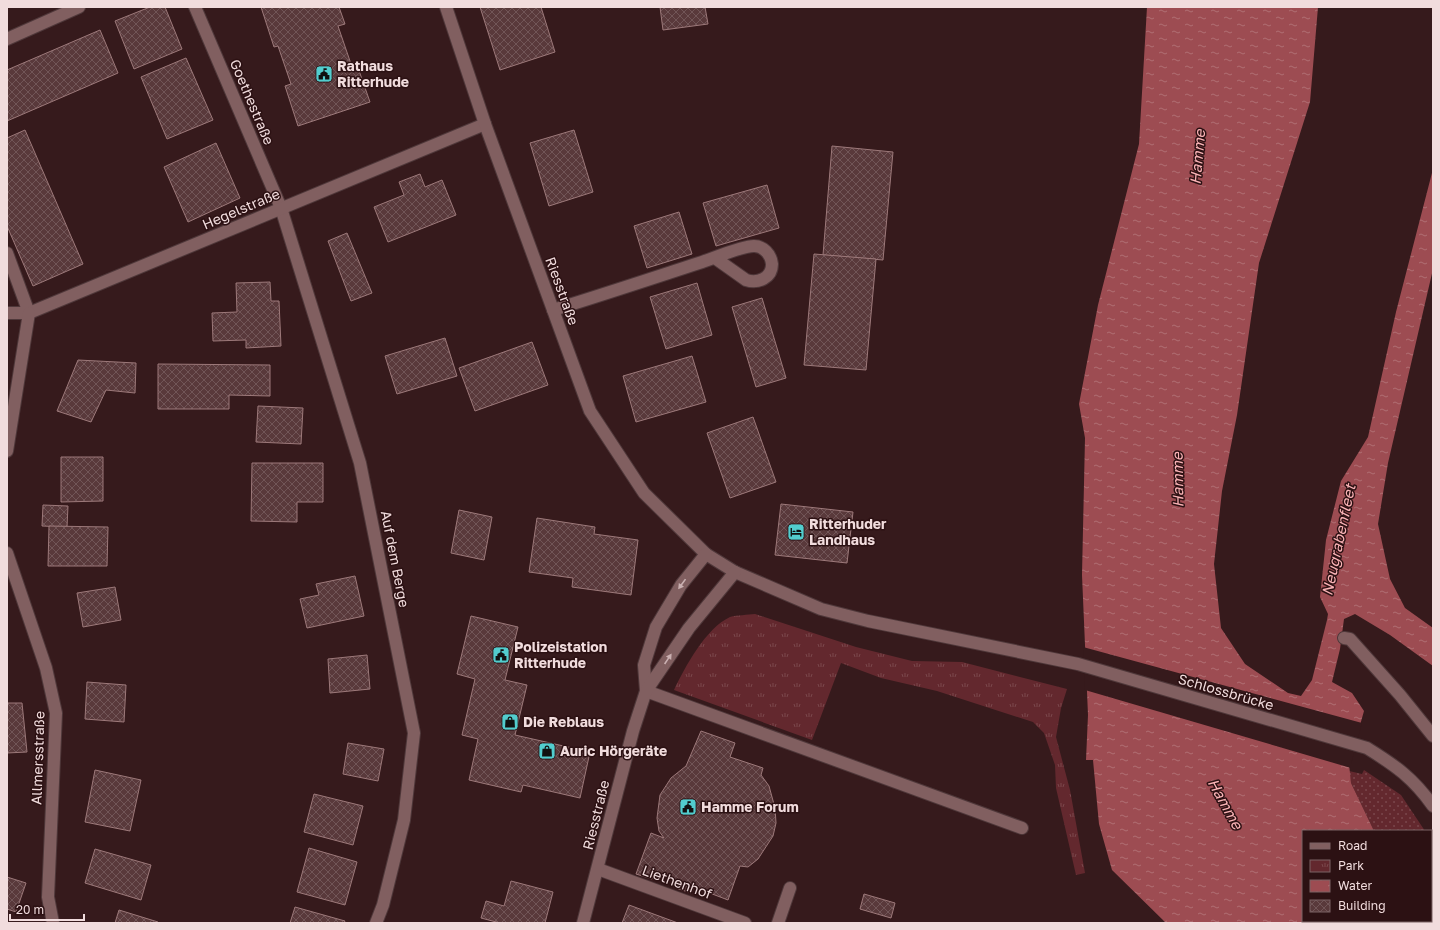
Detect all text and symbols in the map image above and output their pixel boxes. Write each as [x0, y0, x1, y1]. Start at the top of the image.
street label: Goethestraße [227, 56, 278, 147]
place label: Rathaus Ritterhude [337, 57, 409, 90]
public building icon: Rathaus Ritterhude [314, 64, 334, 84]
water label: Hamme [1186, 127, 1208, 185]
street label: Hegelstraße [200, 185, 282, 232]
street label: Riesstraße [542, 254, 583, 327]
water label: Hamme [1167, 451, 1186, 508]
water label: Neugrabenfleet [1317, 481, 1360, 597]
street label: Auf dem Berge [378, 509, 413, 609]
place label: Ritterhuder Landhaus [809, 515, 887, 548]
hotel icon: Ritterhuder Landhaus [786, 522, 806, 542]
one-way arrow [678, 579, 686, 589]
place label: Polizeistation Ritterhude [514, 638, 607, 671]
public building icon: Polizeistation Ritterhude [491, 645, 511, 665]
one-way arrow [664, 654, 672, 664]
street label: Schlossbrücke [1176, 670, 1276, 713]
street label: Allmersstraße [27, 711, 48, 805]
shop icon: Die Reblaus [500, 712, 520, 732]
place label: Die Reblaus [523, 713, 604, 730]
shop icon: Auric Hörgeräte [537, 741, 557, 761]
place label: Auric Hörgeräte [560, 742, 667, 759]
water label: Hamme [1205, 775, 1248, 833]
street label: Riesstraße [579, 778, 612, 852]
public building icon: Hamme Forum [678, 797, 698, 817]
place label: Hamme Forum [701, 798, 799, 815]
legend [1302, 830, 1432, 922]
text: Road [1338, 838, 1367, 853]
text: Park [1338, 858, 1364, 873]
street label: Liethenhof [640, 861, 714, 902]
text: Water [1338, 878, 1372, 893]
scale bar [10, 896, 84, 922]
text: Building [1338, 898, 1386, 913]
text: 20 m [16, 902, 44, 917]

